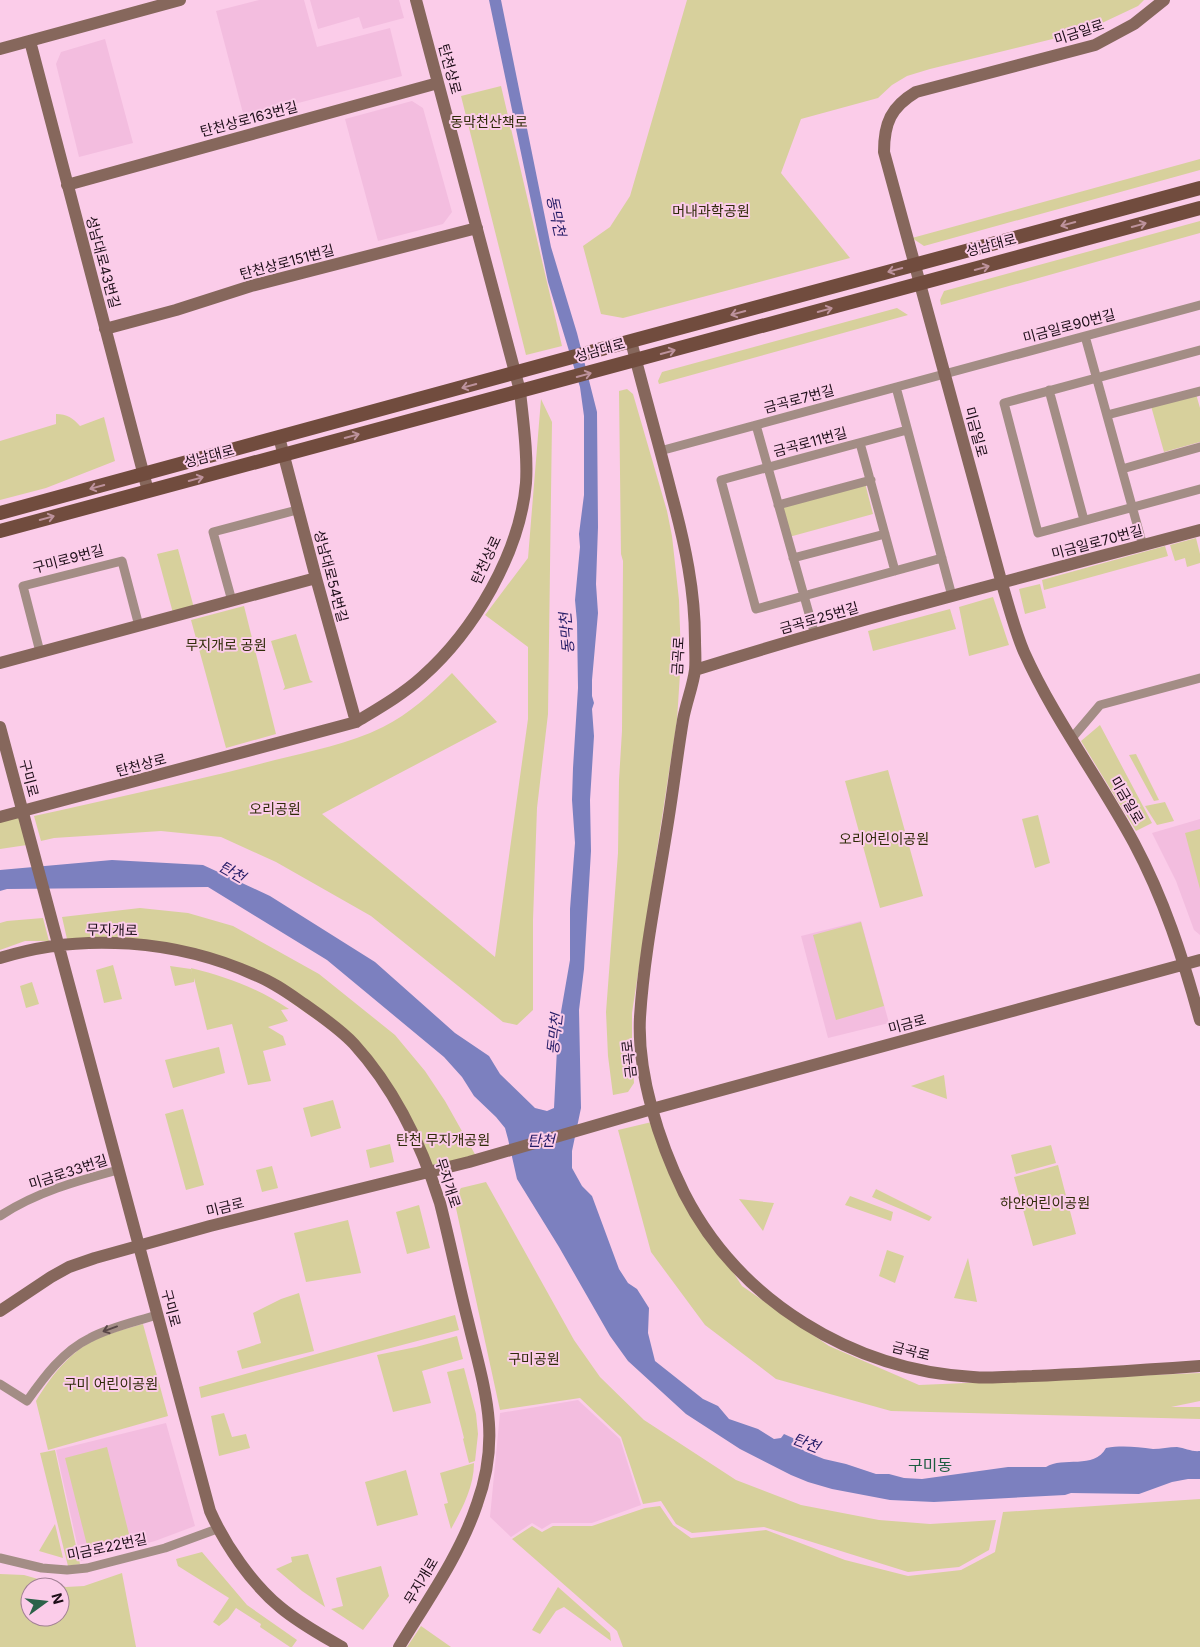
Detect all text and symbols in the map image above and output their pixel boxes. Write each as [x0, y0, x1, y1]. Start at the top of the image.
street label: 미금일로 [1052, 15, 1106, 48]
street label: 탄천상로 [436, 42, 465, 96]
street label: 탄천상로163번길 [198, 97, 300, 140]
park label: 동막천산책로 [450, 113, 528, 130]
water label: 동막천 [543, 194, 571, 240]
park label: 머내과학공원 [672, 202, 750, 219]
street label: 성남대로43번길 [83, 214, 124, 310]
one-way arrow [1061, 219, 1077, 229]
one-way arrow [1130, 220, 1146, 229]
street label: 성남대로 [964, 230, 1018, 259]
street label: 탄천상로151번길 [238, 241, 336, 282]
one-way arrow [973, 262, 989, 272]
one-way arrow [887, 266, 903, 275]
one-way arrow [817, 305, 833, 314]
street label: 미금일로90번길 [1021, 305, 1117, 346]
one-way arrow [730, 308, 746, 318]
street label: 성남대로 [573, 334, 627, 365]
one-way arrow [660, 347, 676, 357]
one-way arrow [575, 369, 591, 379]
street label: 금곡로7번길 [762, 381, 836, 416]
one-way arrow [461, 382, 477, 391]
street label: 미금일로 [962, 405, 991, 459]
street label: 금곡로11번길 [771, 423, 849, 460]
one-way arrow [344, 431, 360, 441]
street label: 성남대로 [182, 441, 236, 470]
one-way arrow [187, 473, 203, 483]
one-way arrow [89, 483, 105, 492]
one-way arrow [39, 513, 55, 523]
street label: 미금일로70번길 [1049, 521, 1144, 562]
street label: 성남대로54번길 [311, 528, 352, 624]
street label: 탄천상로 [467, 533, 504, 587]
street label: 구미로9번길 [30, 541, 105, 576]
street label: 금곡로25번길 [777, 598, 860, 637]
water label: 동막천 [555, 609, 578, 654]
park label: 무지개로 공원 [185, 636, 267, 653]
street label: 금곡로 [668, 636, 687, 676]
street label: 탄천상로 [114, 750, 168, 779]
street label: 구미로 [16, 757, 43, 799]
street label: 미금일로 [1107, 773, 1148, 826]
park label: 오리공원 [249, 800, 301, 817]
park label: 오리어린이공원 [839, 830, 929, 847]
water label: 탄천 [216, 856, 251, 888]
street label: 무지개로 [86, 921, 138, 938]
water label: 동막천 [543, 1010, 566, 1056]
street label: 미금로 [886, 1010, 928, 1037]
street label: 금곡로 [618, 1039, 639, 1079]
park label: 탄천 무지개공원 [396, 1131, 490, 1148]
water label: 탄천 [527, 1131, 557, 1150]
street label: 미금로33번길 [26, 1151, 109, 1192]
street label: 무지개로 [432, 1156, 465, 1210]
street label: 미금로 [204, 1194, 246, 1219]
park label: 하얀어린이공원 [1000, 1194, 1090, 1211]
street label: 구미로 [158, 1287, 185, 1329]
one-way arrow [103, 1325, 118, 1334]
street label: 금곡로 [890, 1338, 932, 1363]
park label: 구미공원 [508, 1350, 560, 1367]
park label: 구미 어린이공원 [64, 1375, 158, 1392]
water label: 탄천 [790, 1429, 825, 1457]
district label: 구미동 [908, 1455, 952, 1475]
street label: 미금로22번길 [65, 1530, 149, 1563]
street label: 무지개로 [400, 1554, 441, 1607]
north arrow [20, 1577, 70, 1627]
text: N [48, 1591, 68, 1606]

